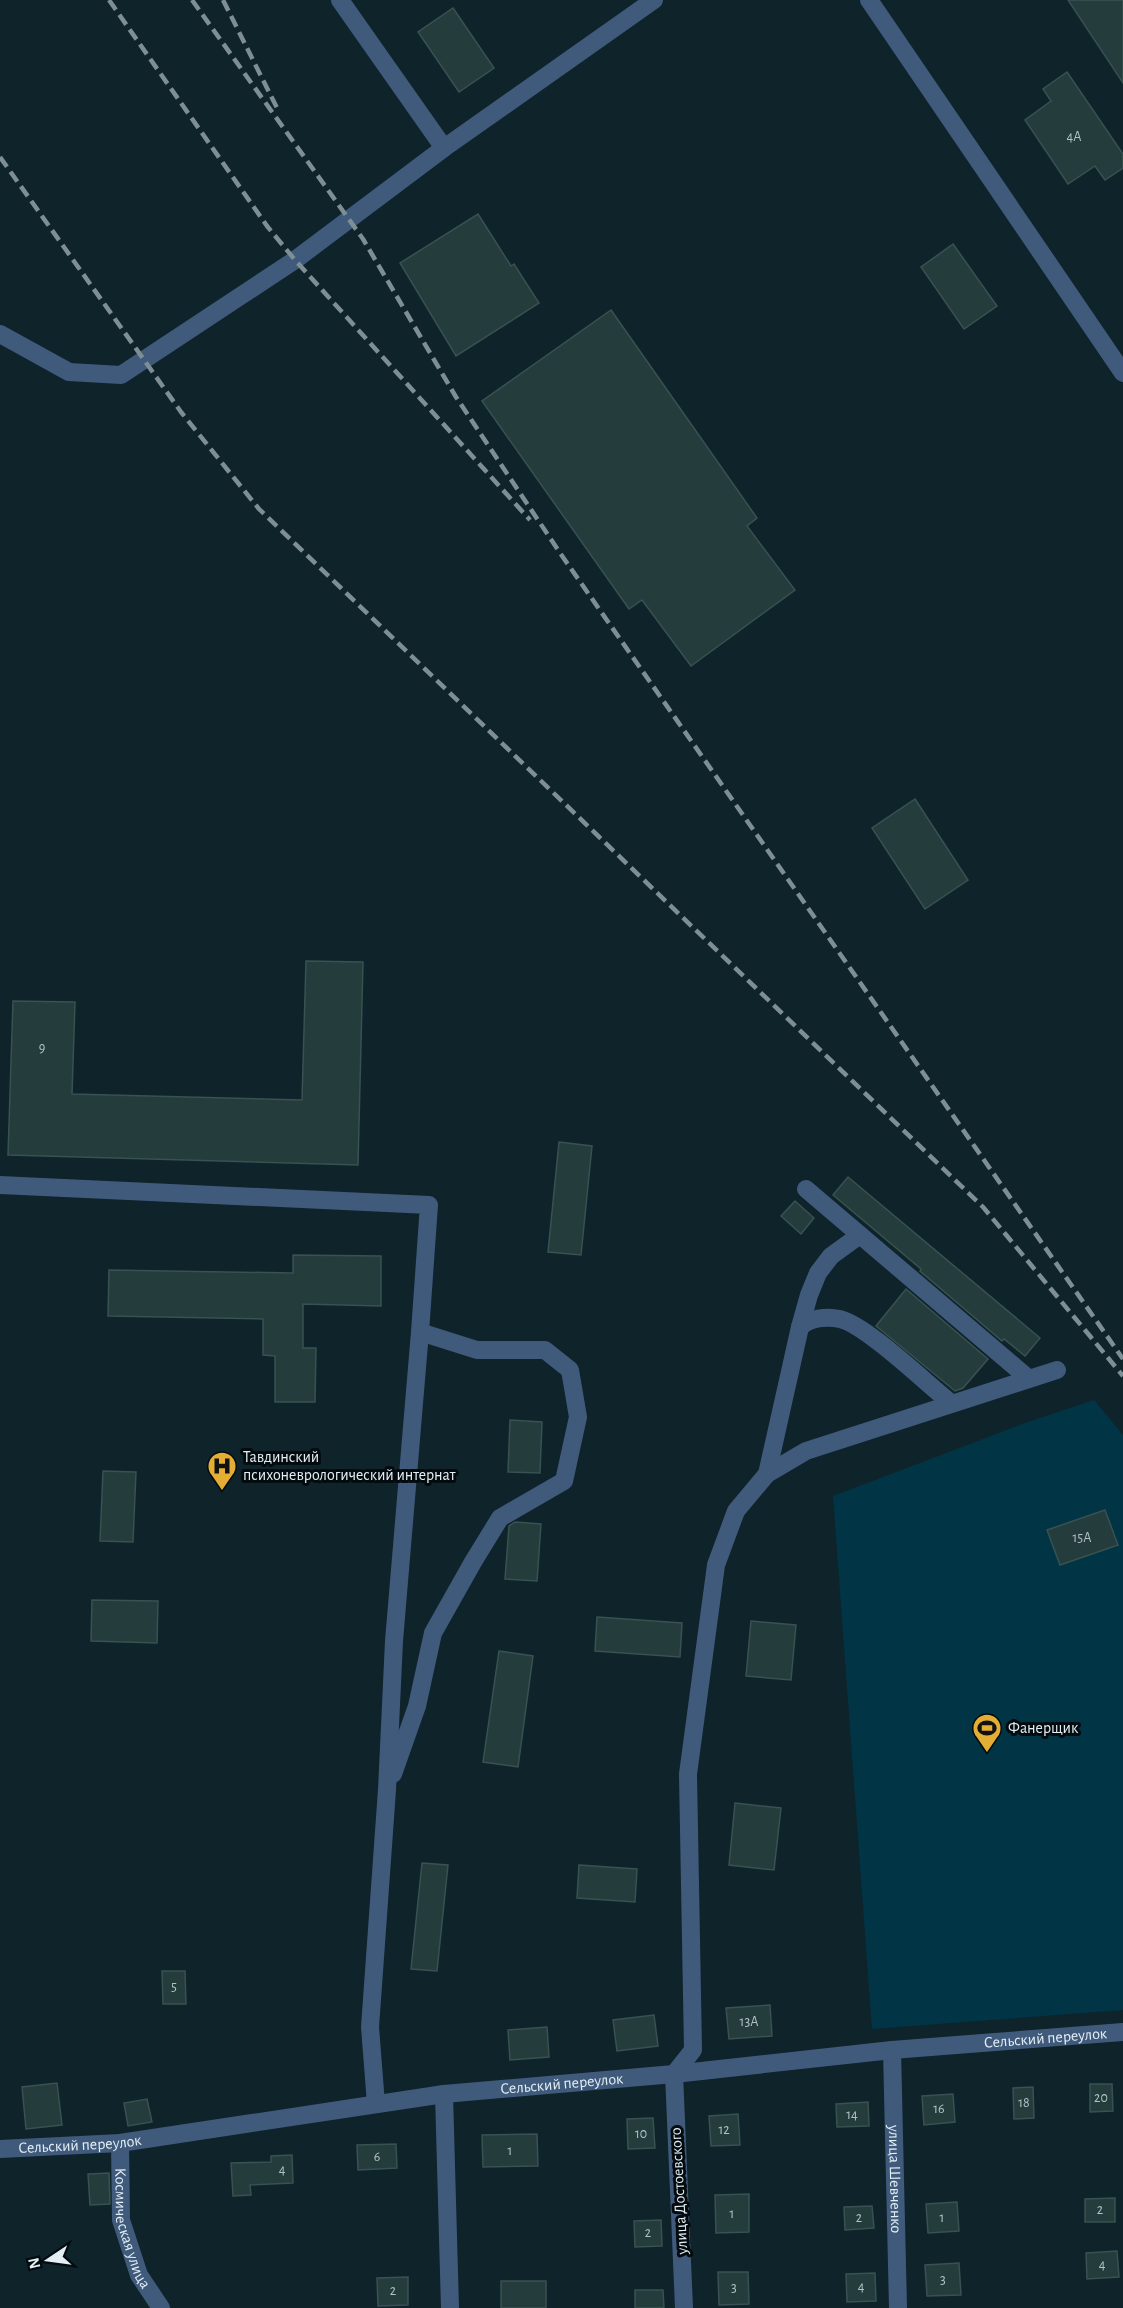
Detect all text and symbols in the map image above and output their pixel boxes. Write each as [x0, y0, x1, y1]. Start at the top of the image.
house number: 4А [1067, 130, 1081, 144]
house number: 9 [39, 1041, 45, 1055]
place label: Тавдинский психоневрологический интернат [243, 1449, 456, 1483]
hospital icon: Тавдинский психоневрологический интернат [206, 1450, 238, 1492]
house number: 15А [1073, 1531, 1091, 1545]
sports icon: Фанерщик [971, 1712, 1003, 1754]
place label: Фанерщик [1008, 1720, 1079, 1736]
house number: 5 [171, 1980, 177, 1994]
house number: 13А [740, 2015, 758, 2029]
street label: Сельский переулок [983, 2025, 1108, 2051]
street label: Сельский переулок [500, 2070, 625, 2097]
house number: 20 [1094, 2091, 1108, 2105]
house number: 18 [1018, 2096, 1030, 2110]
house number: 16 [933, 2102, 945, 2116]
house number: 14 [846, 2108, 858, 2122]
house number: 12 [718, 2123, 730, 2137]
street label: улица Шевченко [885, 2124, 904, 2233]
house number: 10 [635, 2127, 647, 2141]
street label: улица Достоевского [668, 2127, 691, 2256]
street label: Сельский переулок [18, 2132, 143, 2156]
house number: 1 [508, 2144, 512, 2158]
house number: 6 [374, 2150, 380, 2164]
house number: 4 [279, 2163, 286, 2177]
street label: Космическая улица [112, 2168, 154, 2291]
house number: 2 [1097, 2203, 1103, 2217]
house number: 1 [730, 2207, 734, 2221]
house number: 2 [856, 2211, 862, 2225]
house number: 1 [940, 2211, 944, 2225]
house number: 2 [645, 2226, 651, 2240]
north arrow [18, 2230, 78, 2290]
text: N [25, 2256, 43, 2270]
house number: 4 [1099, 2258, 1106, 2272]
house number: 3 [940, 2273, 946, 2287]
house number: 4 [858, 2280, 865, 2294]
house number: 3 [731, 2281, 737, 2295]
house number: 2 [390, 2284, 396, 2298]

